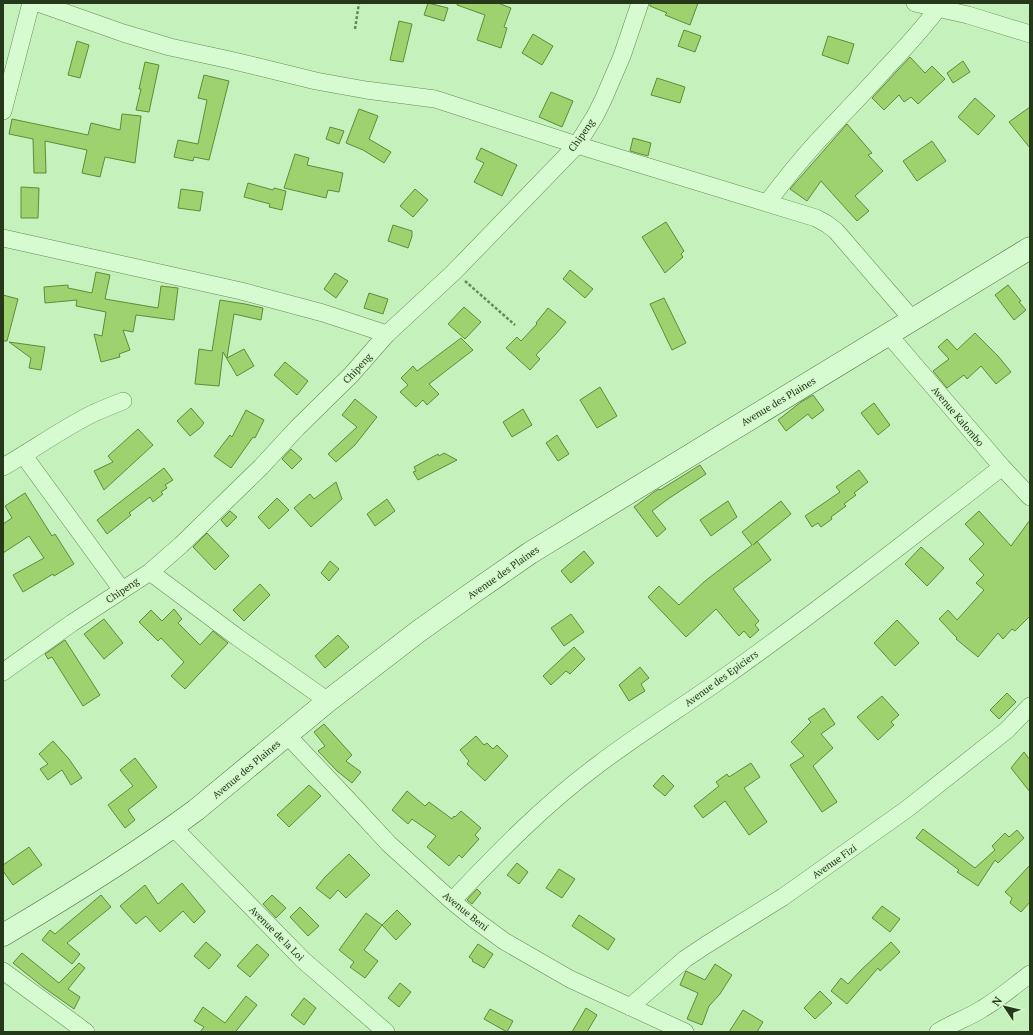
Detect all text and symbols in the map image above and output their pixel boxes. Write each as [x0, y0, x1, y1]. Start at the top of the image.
street label: Chipeng [565, 116, 598, 154]
street label: Chipeng [340, 350, 375, 386]
street label: Avenue des Plaines [739, 374, 818, 429]
street label: Avenue Kalombo [929, 383, 987, 450]
street label: Avenue des Plaines [465, 543, 542, 602]
street label: Chipeng [103, 574, 142, 606]
street label: Avenue des Epiciers [682, 647, 761, 709]
street label: Avenue des Plaines [210, 737, 283, 802]
street label: Avenue Fizi [809, 841, 859, 882]
street label: Avenue Beni [440, 889, 491, 934]
street label: Avenue de la Loi [246, 903, 307, 964]
north arrow [985, 987, 1025, 1027]
text: N [989, 993, 1005, 1009]

